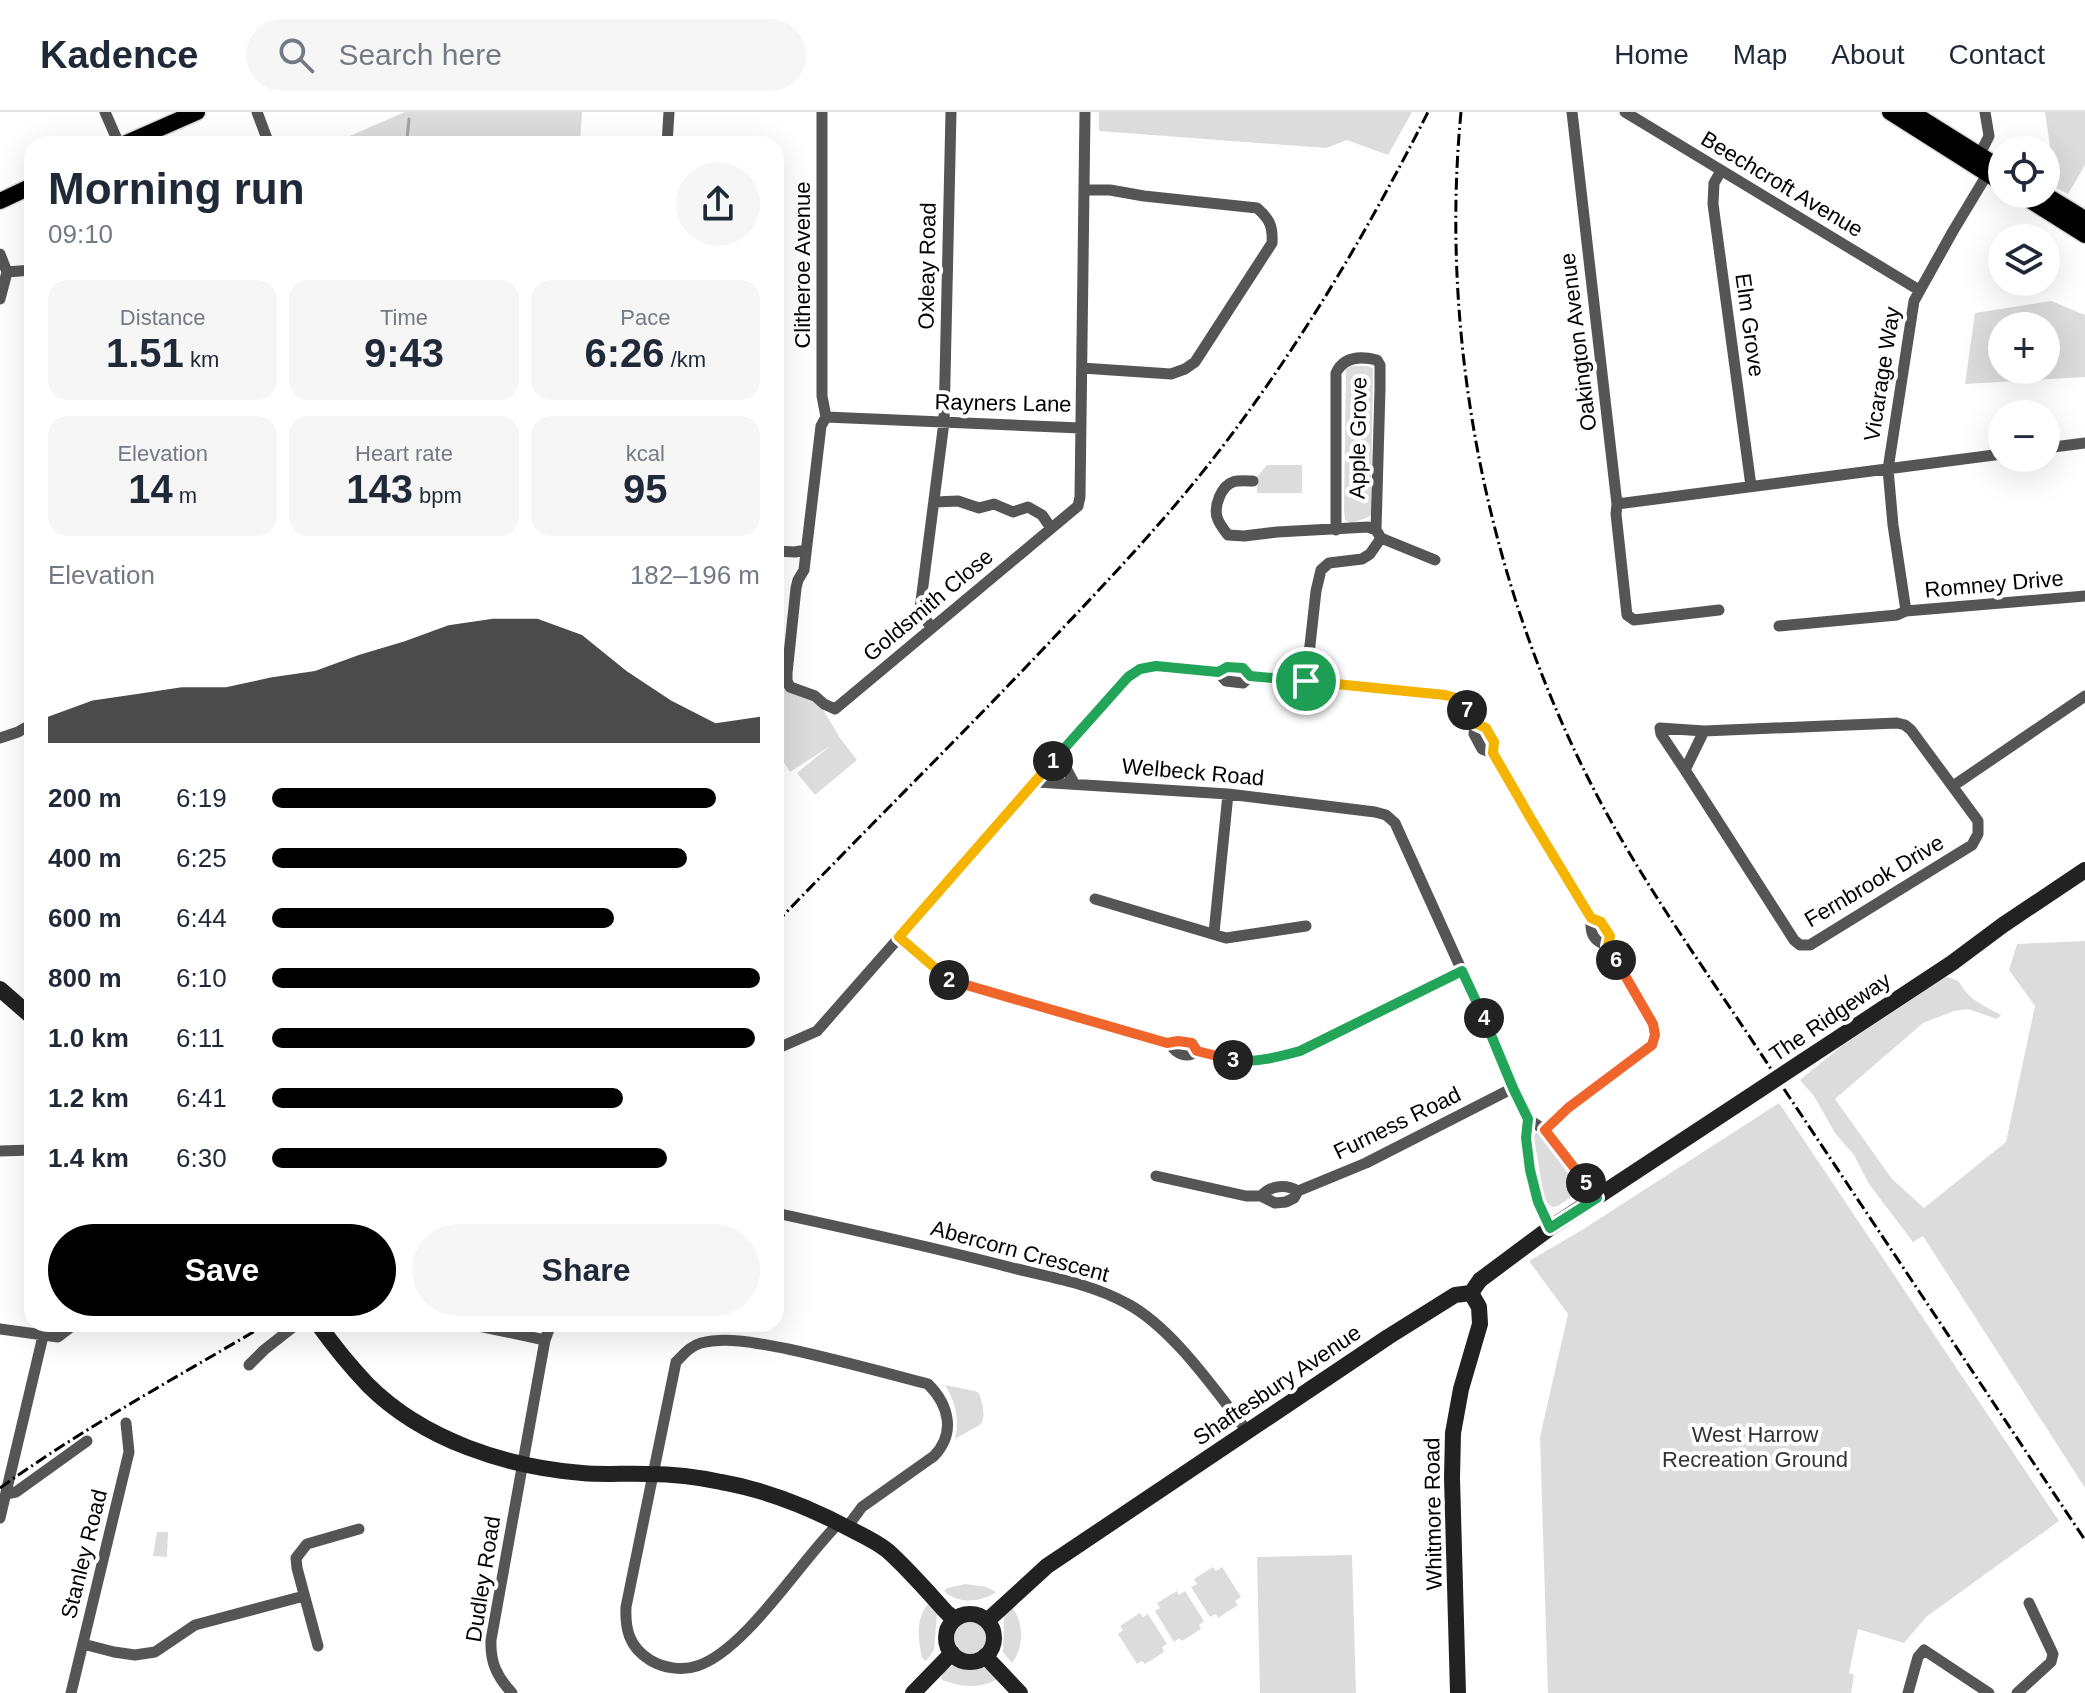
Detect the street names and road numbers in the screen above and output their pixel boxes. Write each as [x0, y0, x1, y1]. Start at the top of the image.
street label: Beechcroft Avenue [1697, 126, 1867, 242]
street label: Clitheroe Avenue [790, 181, 815, 349]
street label: Oxleay Road [913, 202, 941, 330]
street label: Oakington Avenue [1555, 251, 1601, 433]
street label: Elm Grove [1730, 272, 1770, 378]
street label: Vicarage Way [1859, 305, 1905, 443]
street label: Apple Grove [1344, 377, 1372, 499]
street label: Rayners Lane [934, 389, 1072, 417]
street label: Goldsmith Close [858, 544, 998, 666]
street label: Romney Drive [1923, 565, 2065, 603]
street label: Welbeck Road [1121, 753, 1265, 791]
street label: Fernbrook Drive [1800, 830, 1948, 932]
street label: The Ridgeway [1765, 967, 1895, 1067]
street label: Furness Road [1329, 1081, 1465, 1165]
street label: Abercorn Crescent [928, 1215, 1112, 1287]
street label: Shaftesbury Avenue [1189, 1320, 1365, 1450]
street label: Whitmore Road [1419, 1437, 1447, 1591]
street label: Stanley Road [56, 1487, 112, 1621]
street label: Dudley Road [461, 1514, 505, 1644]

